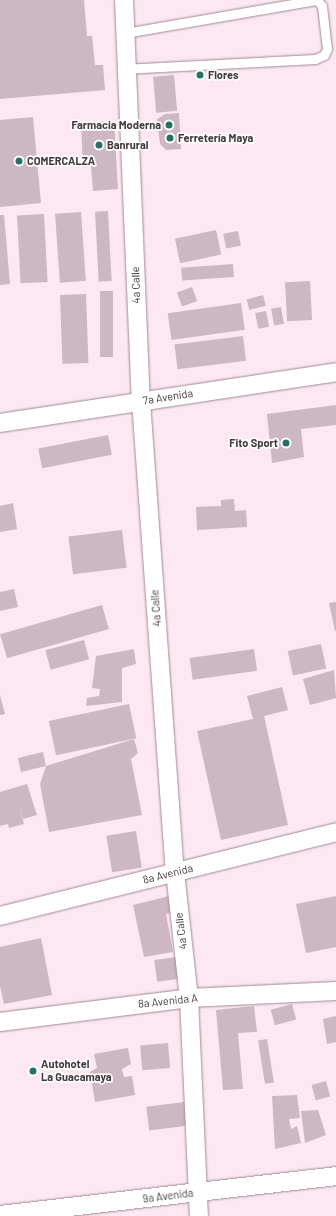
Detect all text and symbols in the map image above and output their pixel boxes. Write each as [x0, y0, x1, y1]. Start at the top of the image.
place label: Flores [208, 68, 238, 82]
marker: Flores [195, 70, 205, 80]
place label: Farmacia Moderna [71, 118, 161, 132]
marker: Farmacia Moderna [164, 120, 174, 130]
place label: Ferretería Maya [178, 131, 253, 145]
marker: Ferretería Maya [165, 133, 175, 143]
place label: Banrural [107, 138, 148, 152]
marker: Banrural [94, 140, 104, 150]
place label: COMERCALZA [27, 154, 95, 168]
marker: COMERCALZA [14, 156, 24, 166]
street label: 4a Calle [129, 266, 143, 304]
street label: 7a Avenida [142, 387, 194, 407]
place label: Fito Sport [229, 436, 278, 450]
marker: Fito Sport [281, 438, 291, 448]
street label: 4a Calle [148, 589, 164, 627]
street label: 8a Avenida [142, 861, 194, 887]
street label: 4a Calle [172, 912, 190, 950]
street label: 8a Avenida A [137, 991, 199, 1011]
place label: Autohotel La Guacamaya [41, 1058, 111, 1084]
marker: Autohotel La Guacamaya [28, 1066, 38, 1076]
street label: 9a Avenida [142, 1186, 194, 1206]

